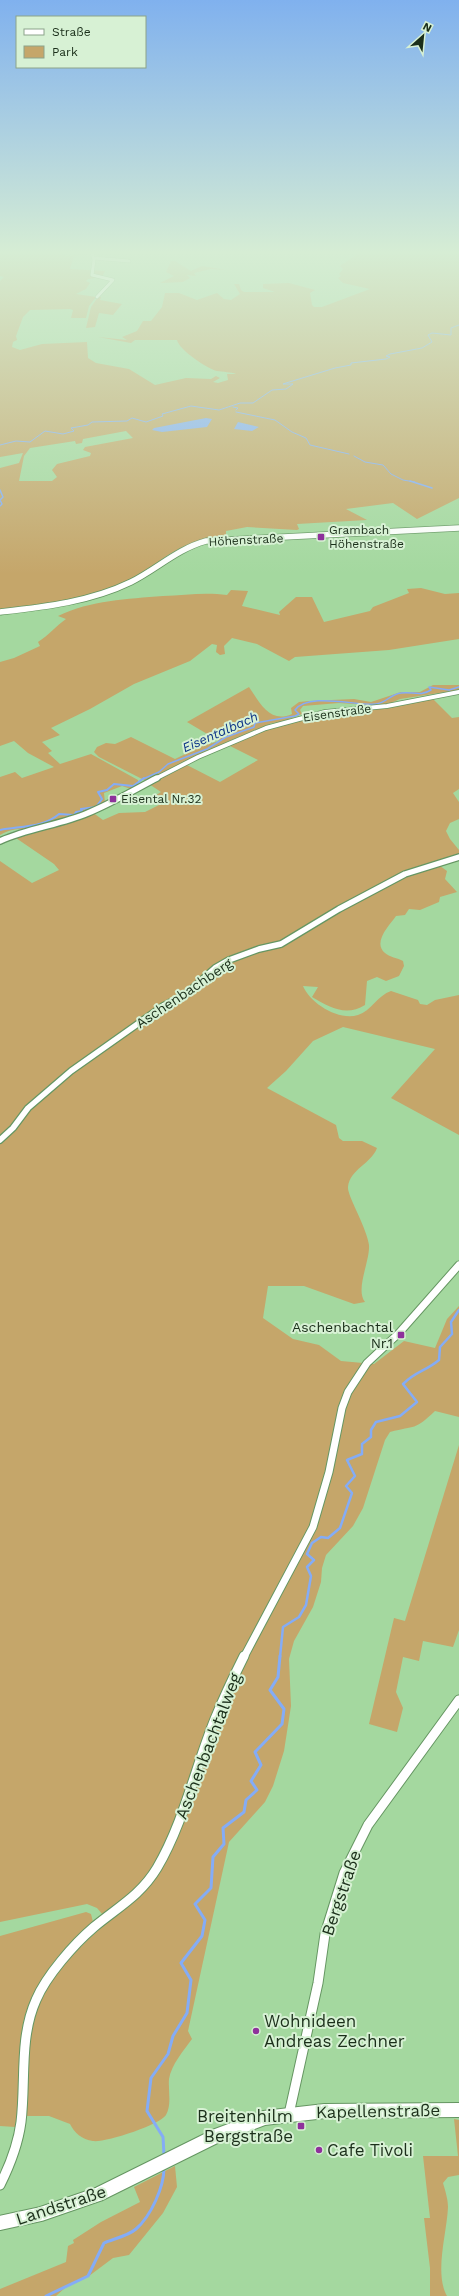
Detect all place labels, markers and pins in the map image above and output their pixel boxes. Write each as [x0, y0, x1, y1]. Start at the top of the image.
place label: Grambach Höhenstraße [329, 523, 404, 551]
marker: Grambach Höhenstraße [316, 532, 326, 542]
place label: Eisental Nr.32 [121, 792, 201, 806]
marker: Eisental Nr.32 [108, 794, 118, 804]
place label: Aschenbachtal Nr.1 [292, 1319, 394, 1351]
marker: Aschenbachtal Nr.1 [396, 1330, 406, 1340]
place label: Wohnideen Andreas Zechner [264, 2011, 405, 2051]
marker: Wohnideen Andreas Zechner [251, 2026, 261, 2036]
place label: Breitenhilm Bergstraße [197, 2106, 293, 2146]
marker: Breitenhilm Bergstraße [296, 2121, 306, 2131]
place label: Cafe Tivoli [327, 2140, 413, 2160]
marker: Cafe Tivoli [314, 2145, 324, 2155]

